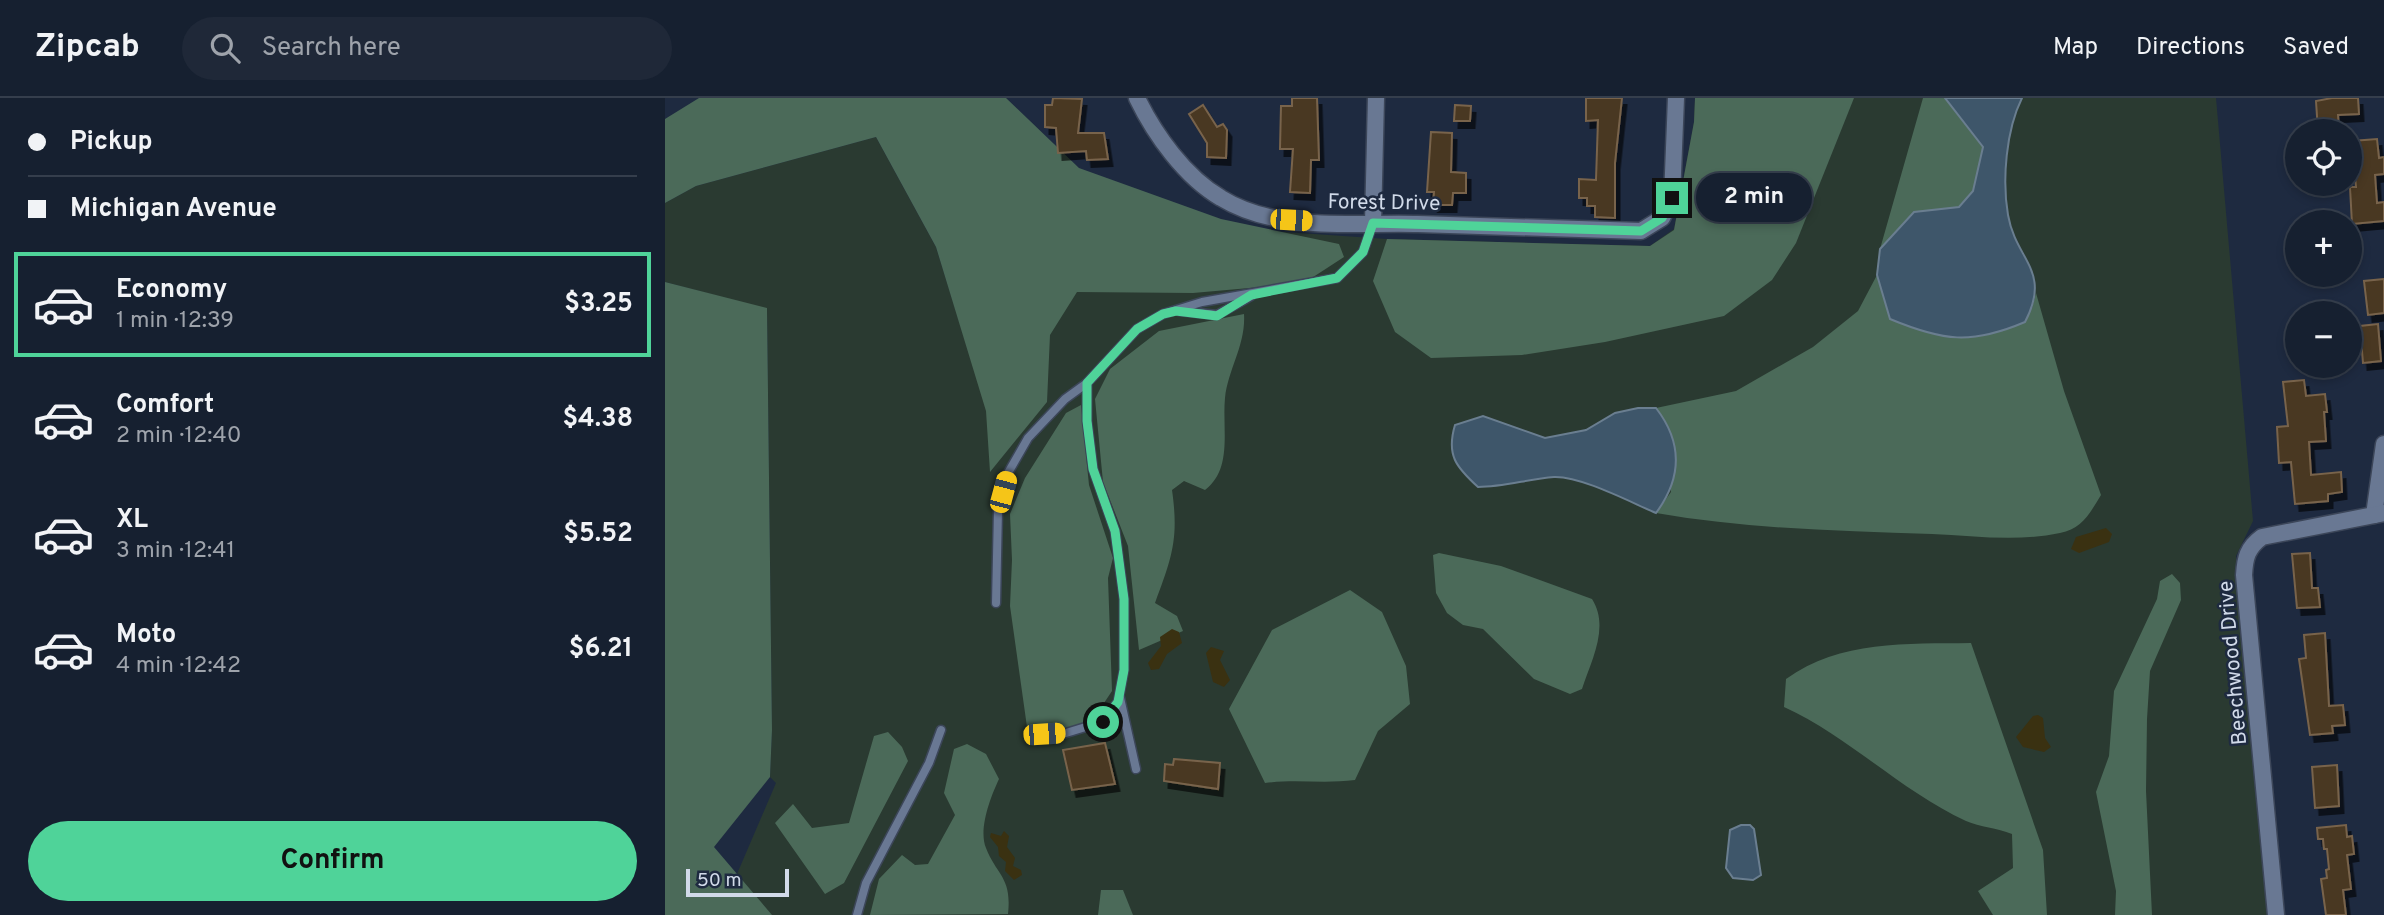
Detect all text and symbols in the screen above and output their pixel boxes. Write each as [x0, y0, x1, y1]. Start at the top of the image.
search box [182, 17, 672, 80]
text: Zipcab [35, 27, 140, 69]
icon: search [206, 29, 244, 67]
text: Search here [262, 32, 401, 65]
text: Map [2053, 33, 2098, 63]
text: Directions [2136, 33, 2245, 63]
text: Saved [2283, 33, 2349, 63]
map controls [2285, 119, 2362, 378]
button: locate [2285, 119, 2362, 196]
text: Pickup [70, 126, 153, 159]
callout: 2 min [1697, 174, 1812, 222]
route end [1656, 182, 1688, 214]
text: 2 min [1724, 183, 1784, 212]
street label: Forest Drive [1327, 189, 1441, 218]
text: Michigan Avenue [70, 193, 277, 226]
car [1270, 208, 1313, 232]
button: + [2285, 210, 2362, 287]
icon: car [32, 273, 95, 336]
text: Economy [116, 274, 227, 307]
text: $3.25 [564, 288, 633, 321]
button: − [2285, 301, 2362, 378]
text: 1 min · 12:39 [116, 307, 234, 336]
icon: car [32, 388, 95, 451]
text: Comfort [116, 389, 214, 422]
text: $4.38 [562, 403, 633, 436]
text: 2 min · 12:40 [116, 422, 241, 451]
car [988, 469, 1019, 515]
icon: car [32, 503, 95, 566]
text: XL [116, 504, 148, 537]
text: $5.52 [563, 518, 633, 551]
text: 3 min · 12:41 [116, 537, 235, 566]
street label: Beechwood Drive [2213, 580, 2254, 746]
icon: car [32, 618, 95, 681]
text: Moto [116, 619, 176, 652]
text: $6.21 [569, 633, 633, 666]
text: 4 min · 12:42 [116, 652, 241, 681]
route start [1087, 706, 1119, 738]
car [1023, 722, 1066, 746]
button: Confirm [28, 821, 637, 901]
scale bar [686, 866, 789, 898]
text: 50 m [697, 869, 742, 893]

